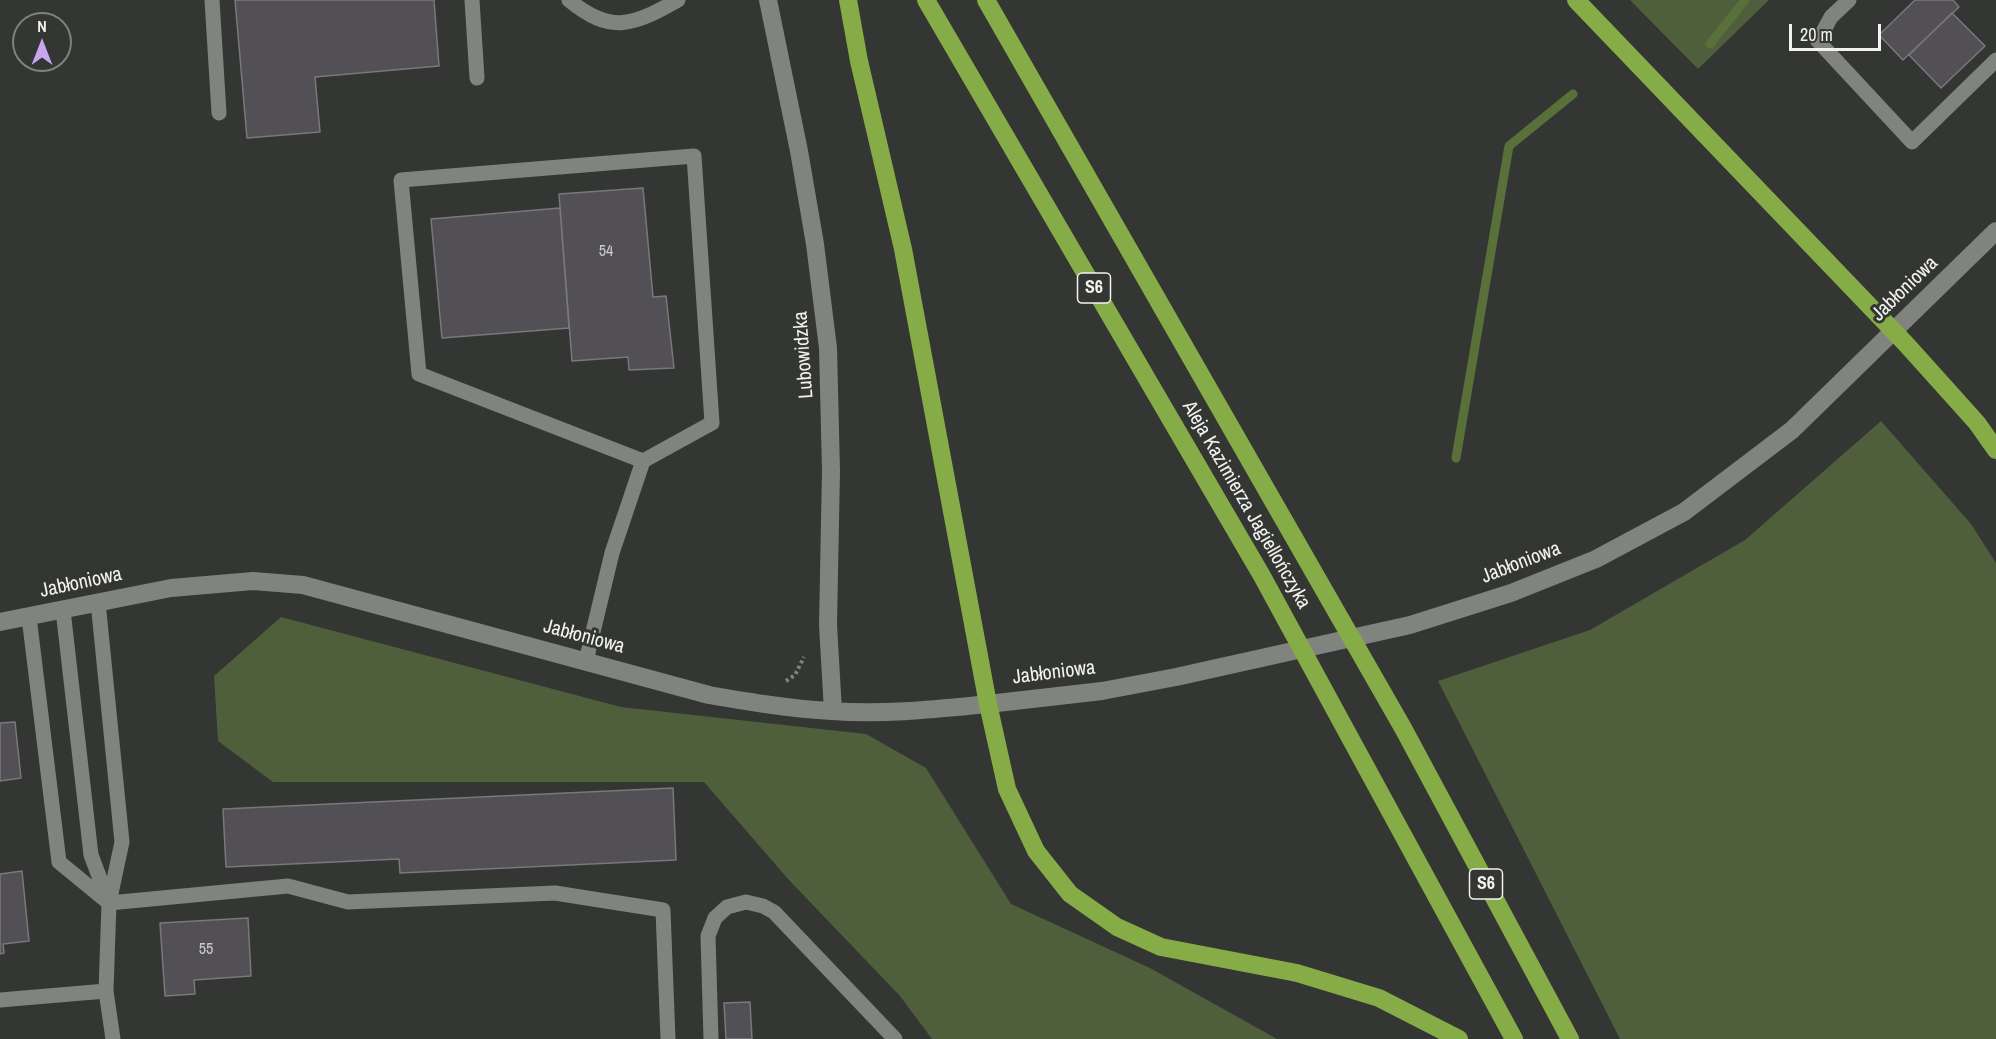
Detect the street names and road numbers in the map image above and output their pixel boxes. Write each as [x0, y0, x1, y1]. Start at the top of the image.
street label: Jabłoniowa [1867, 252, 1943, 326]
road number: S6 [1078, 273, 1110, 303]
street label: Lubowidzka [789, 311, 819, 399]
street label: Aleja Kazimierza Jagiellończyka [1177, 397, 1315, 613]
street label: Jabłoniowa [1478, 537, 1564, 589]
street label: Jabłoniowa [38, 563, 124, 603]
street label: Jabłoniowa [541, 615, 627, 659]
street label: Jabłoniowa [1011, 656, 1097, 690]
road number: S6 [1470, 869, 1502, 899]

